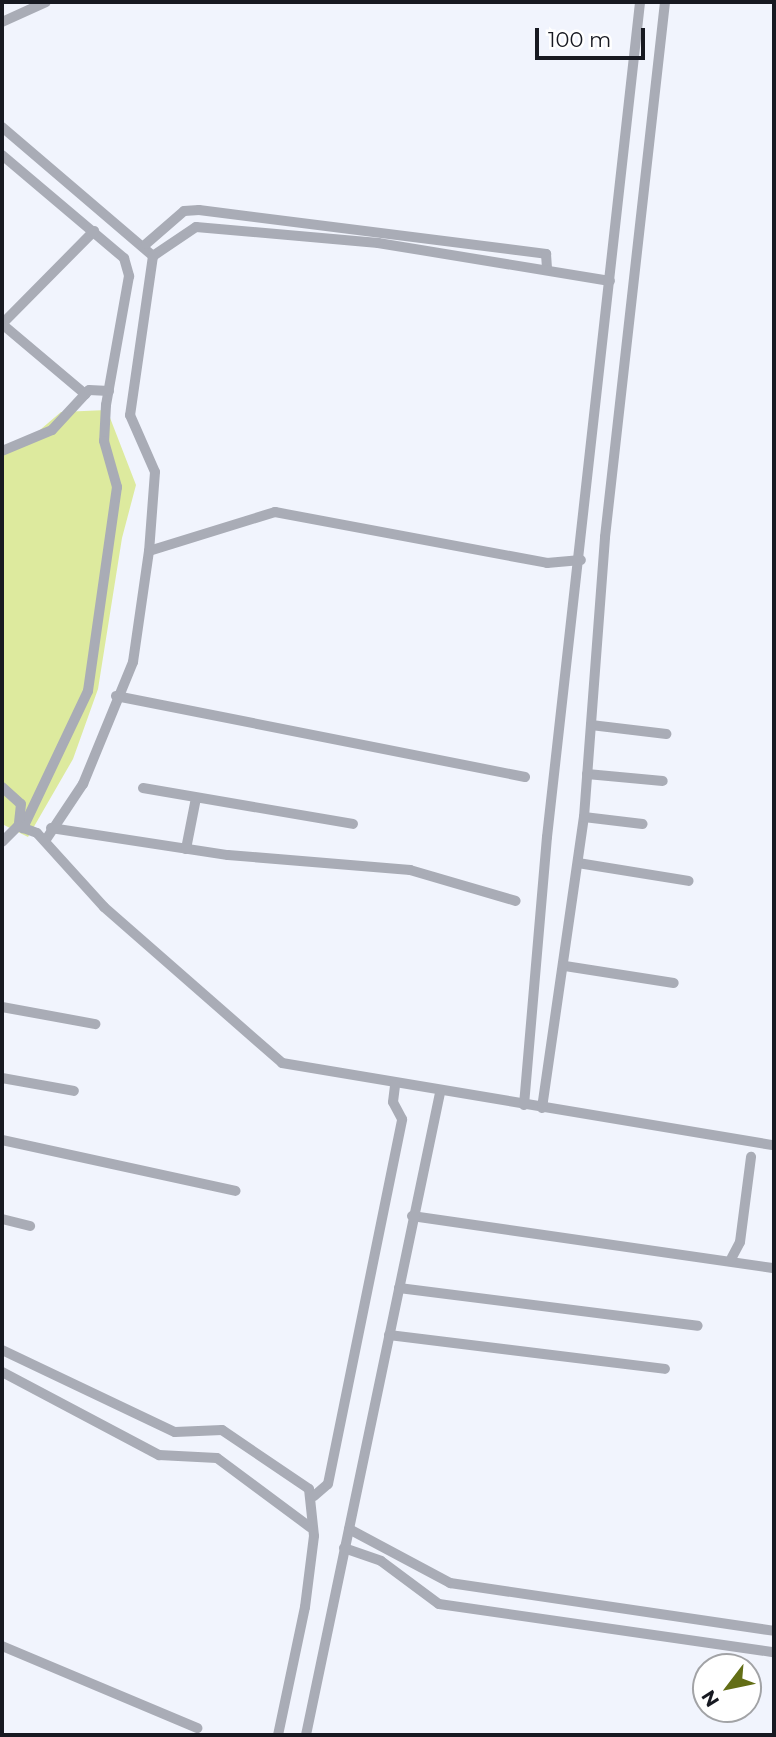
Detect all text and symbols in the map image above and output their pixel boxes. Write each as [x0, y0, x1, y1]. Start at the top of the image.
scale bar [538, 14, 648, 58]
text: 100 m [548, 27, 611, 52]
north arrow [692, 1653, 762, 1723]
text: N [697, 1686, 724, 1711]

